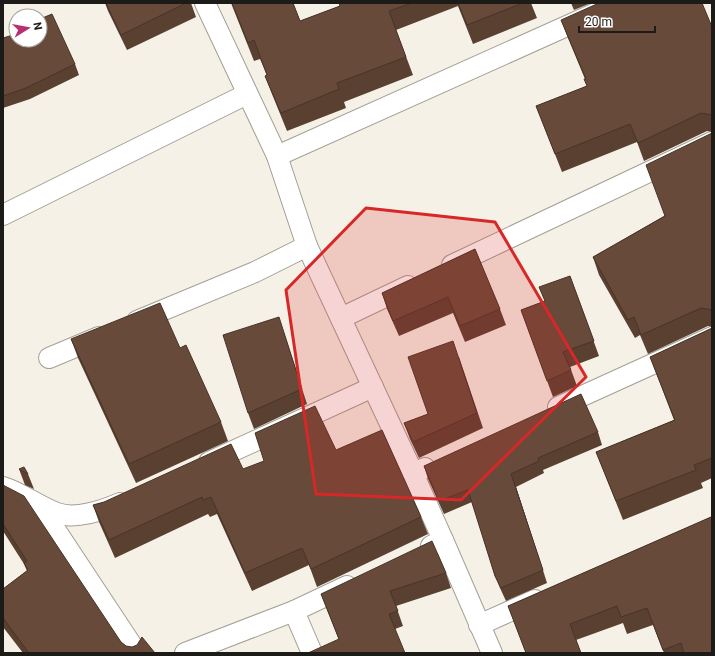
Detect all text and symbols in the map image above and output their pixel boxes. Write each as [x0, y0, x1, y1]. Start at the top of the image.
north arrow [8, 8, 48, 48]
scale bar [579, 8, 655, 34]
text: 20 m [585, 15, 612, 29]
text: N [30, 21, 44, 31]

